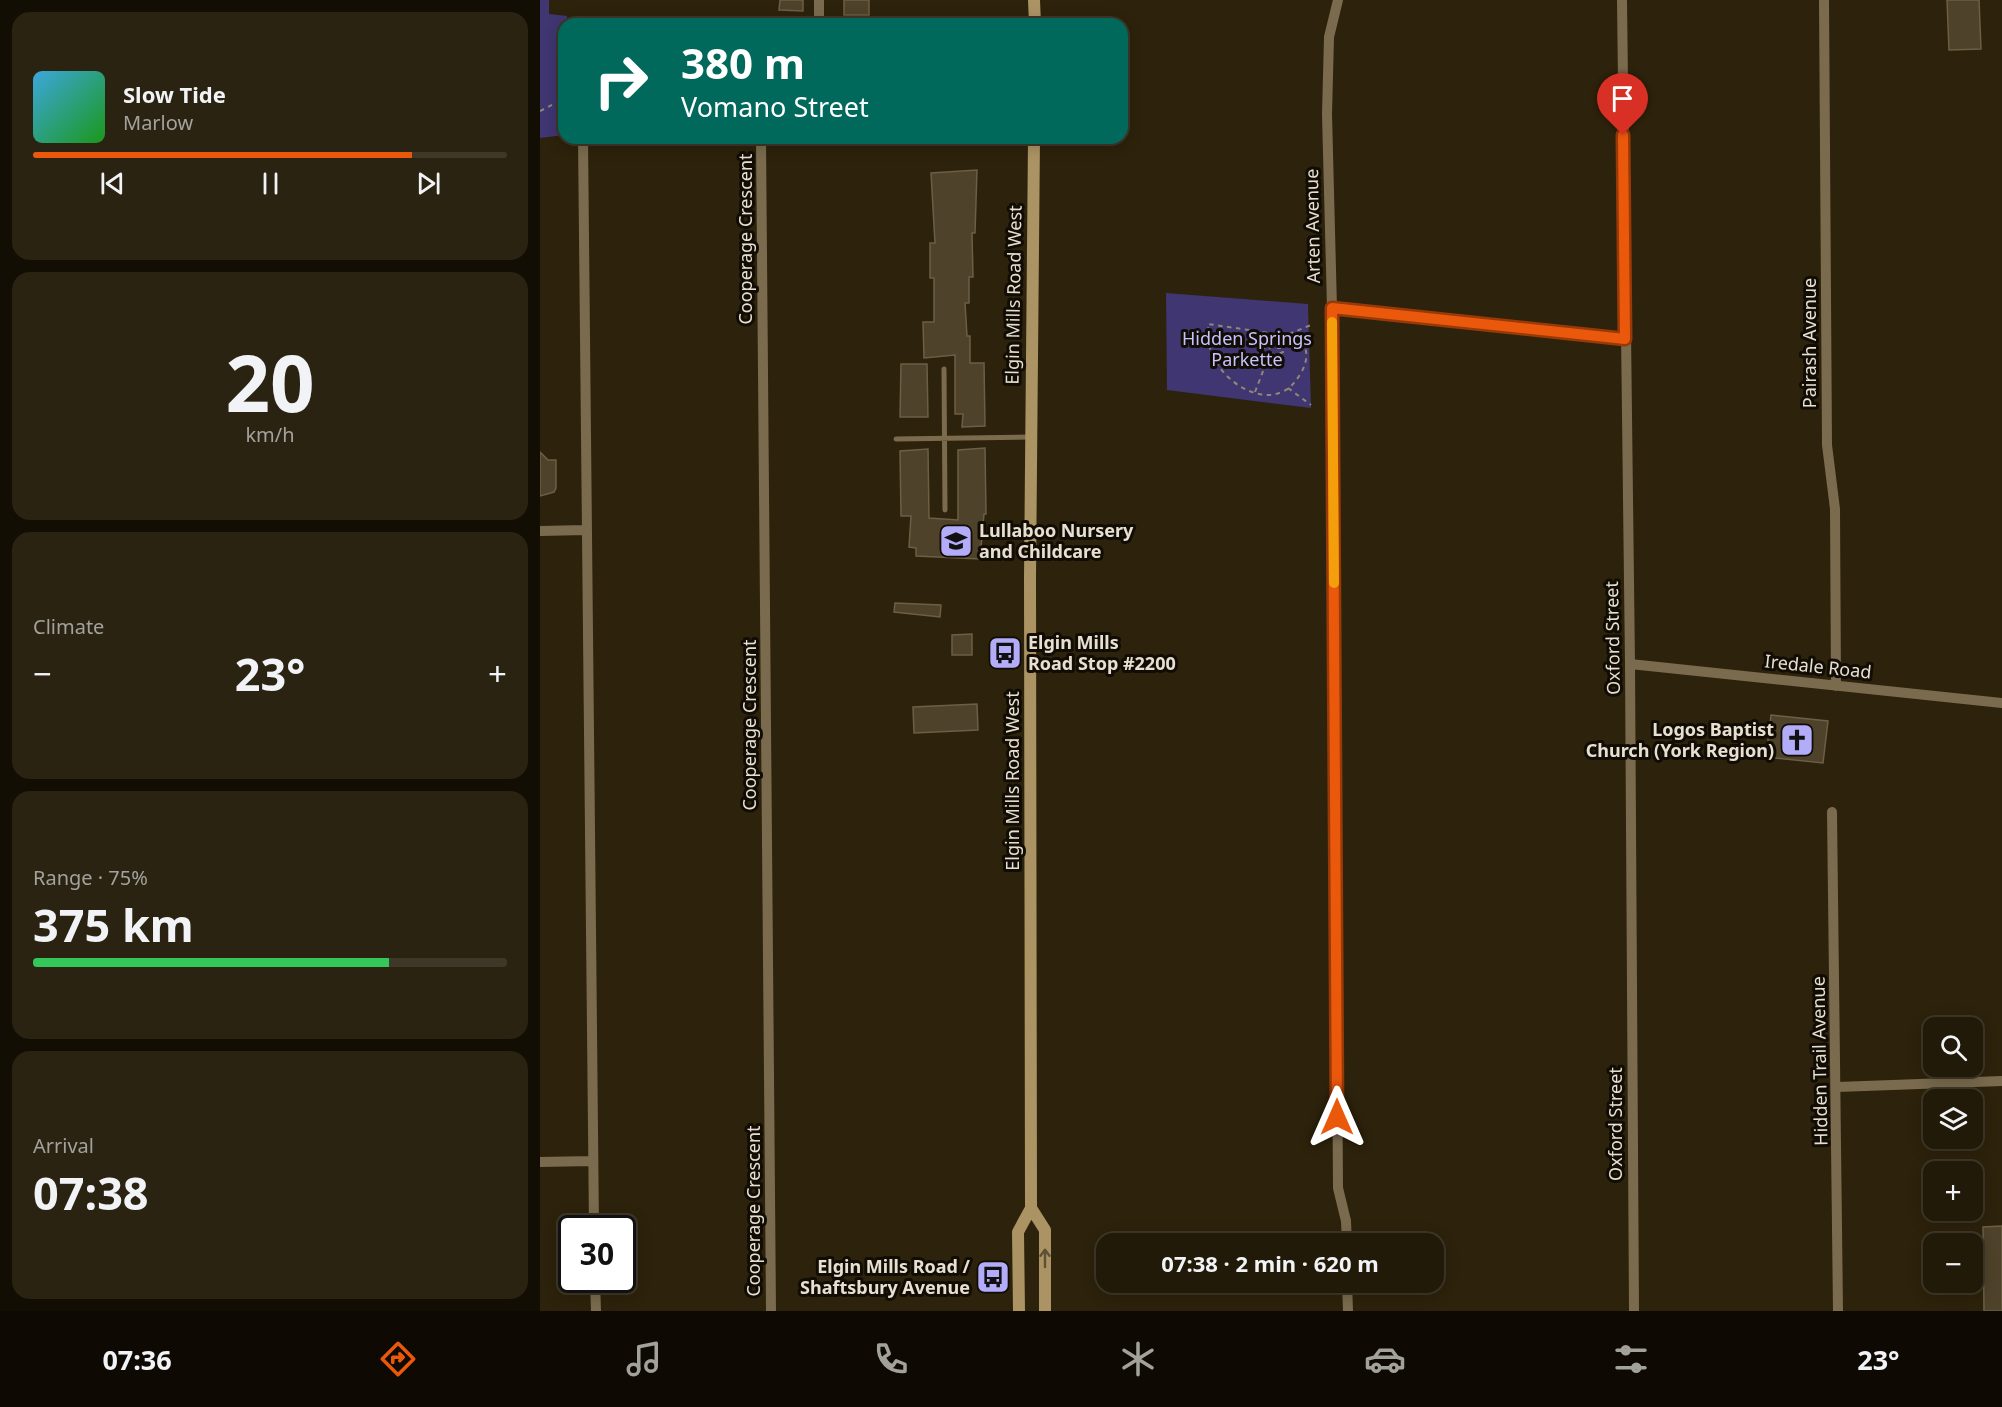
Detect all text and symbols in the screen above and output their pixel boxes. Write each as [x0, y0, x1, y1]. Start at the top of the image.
text: 380 m [681, 34, 805, 91]
icon: right [582, 42, 660, 120]
pin [1597, 73, 1648, 135]
text: Slow Tide [123, 79, 226, 109]
icon: arrive [1606, 82, 1639, 115]
text: Vomano Street [681, 88, 869, 125]
text: Marlow [123, 109, 193, 136]
street label: Cooperage Crescent [733, 153, 757, 325]
icon: previous [96, 167, 129, 200]
icon: pause [254, 167, 287, 200]
icon: next [412, 167, 445, 200]
street label: Arten Avenue [1299, 169, 1325, 284]
street label: Elgin Mills Road West [999, 205, 1027, 385]
street label: Pairash Avenue [1797, 278, 1821, 408]
park label: Hidden Springs Parkette [1182, 326, 1312, 371]
text: 20 [225, 329, 315, 435]
text: km/h [245, 421, 295, 448]
place label: Lullaboo Nursery and Childcare [979, 518, 1134, 563]
school or university icon: Lullaboo Nursery and Childcare [938, 523, 974, 559]
street label: Oxford Street [1599, 580, 1625, 695]
text: Climate [33, 613, 104, 640]
place label: Elgin Mills Road Stop #2200 [1028, 630, 1176, 675]
bus stop icon: Elgin Mills Road Stop #2200 [987, 635, 1023, 671]
street label: Cooperage Crescent [737, 639, 761, 811]
text: 23° [235, 643, 305, 704]
street label: Iredale Road [1764, 648, 1873, 684]
text: − [33, 651, 52, 696]
text: + [488, 651, 507, 696]
street label: Elgin Mills Road West [1000, 691, 1024, 871]
place label: Logos Baptist Church (York Region) [1586, 717, 1774, 762]
church icon: Logos Baptist Church (York Region) [1779, 722, 1815, 758]
text: Range · 75% [33, 864, 148, 891]
text: 375 km [33, 894, 194, 955]
street label: Hidden Trail Avenue [1806, 976, 1832, 1146]
map controls [1923, 1017, 1983, 1293]
button: search [1923, 1017, 1983, 1077]
street label: Oxford Street [1603, 1067, 1627, 1181]
position arrow [1305, 1085, 1369, 1149]
button: layers [1923, 1089, 1983, 1149]
street label: Cooperage Crescent [741, 1125, 765, 1297]
text: Arrival [33, 1132, 94, 1159]
button: + [1923, 1161, 1983, 1221]
text: 07:38 [33, 1162, 149, 1223]
speed limit sign: 30 [558, 1215, 636, 1293]
button: − [1923, 1233, 1983, 1293]
one-way arrow [1039, 1248, 1051, 1268]
text: 07:38 · 2 min · 620 m [1161, 1248, 1379, 1278]
place label: Elgin Mills Road / Shaftsbury Avenue [800, 1254, 971, 1299]
bus stop icon: Elgin Mills Road / Shaftsbury Avenue [975, 1259, 1011, 1295]
icon: directions [377, 1338, 419, 1380]
icon: music [623, 1338, 665, 1380]
icon: phone [870, 1338, 912, 1380]
icon: climate [1117, 1338, 1159, 1380]
icon: car [1364, 1338, 1406, 1380]
icon: filters [1610, 1338, 1652, 1380]
text: 07:36 [102, 1341, 172, 1378]
text: 23° [1857, 1341, 1900, 1378]

